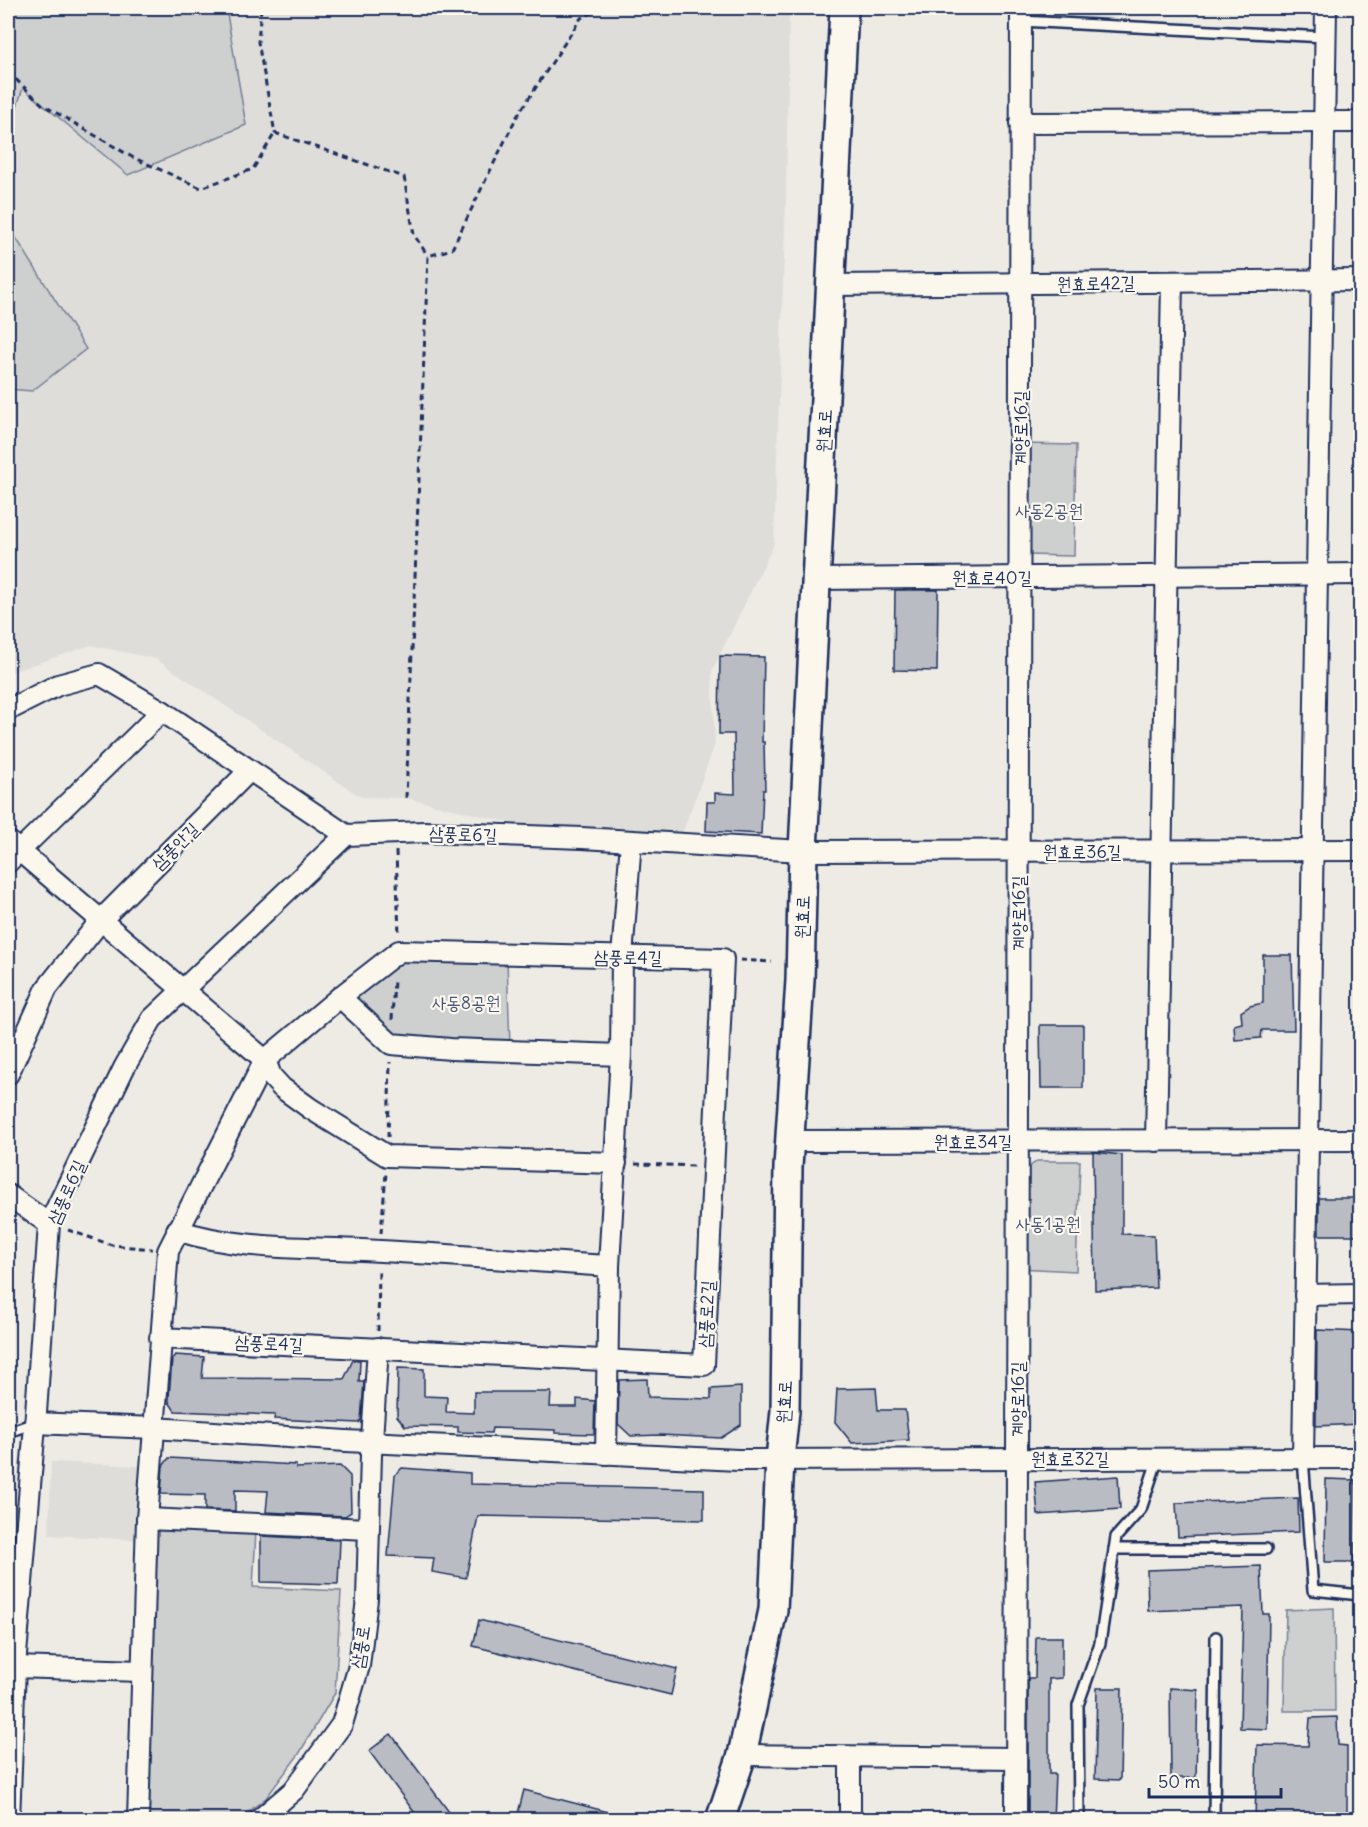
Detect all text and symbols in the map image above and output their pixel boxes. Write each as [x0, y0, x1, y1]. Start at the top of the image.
street label: 원효로42길 [1057, 271, 1136, 295]
street label: 계양로16길 [1009, 390, 1032, 466]
street label: 원효로 [811, 409, 837, 453]
park label: 사동2공원 [1015, 499, 1083, 522]
street label: 원효로40길 [952, 566, 1033, 589]
street label: 삼풍안길 [146, 817, 204, 875]
street label: 삼풍로6길 [428, 821, 498, 847]
street label: 원효로36길 [1043, 840, 1122, 863]
street label: 계양로16길 [1007, 875, 1030, 951]
street label: 원효로 [790, 895, 814, 939]
street label: 삼풍로4길 [594, 945, 663, 969]
park label: 사동8공원 [432, 991, 500, 1014]
street label: 원효로34길 [934, 1130, 1013, 1153]
street label: 삼풍로6길 [42, 1156, 91, 1228]
park label: 사동1공원 [1015, 1212, 1081, 1235]
street label: 삼풍로2길 [693, 1279, 719, 1348]
street label: 삼풍로4길 [234, 1330, 304, 1356]
street label: 계양로16길 [1006, 1361, 1029, 1437]
street label: 원효로 [771, 1380, 797, 1424]
street label: 원효로32길 [1031, 1447, 1110, 1470]
street label: 삼풍로 [345, 1624, 375, 1670]
scale bar [1149, 1761, 1281, 1799]
text: 50 m [1158, 1770, 1200, 1793]

